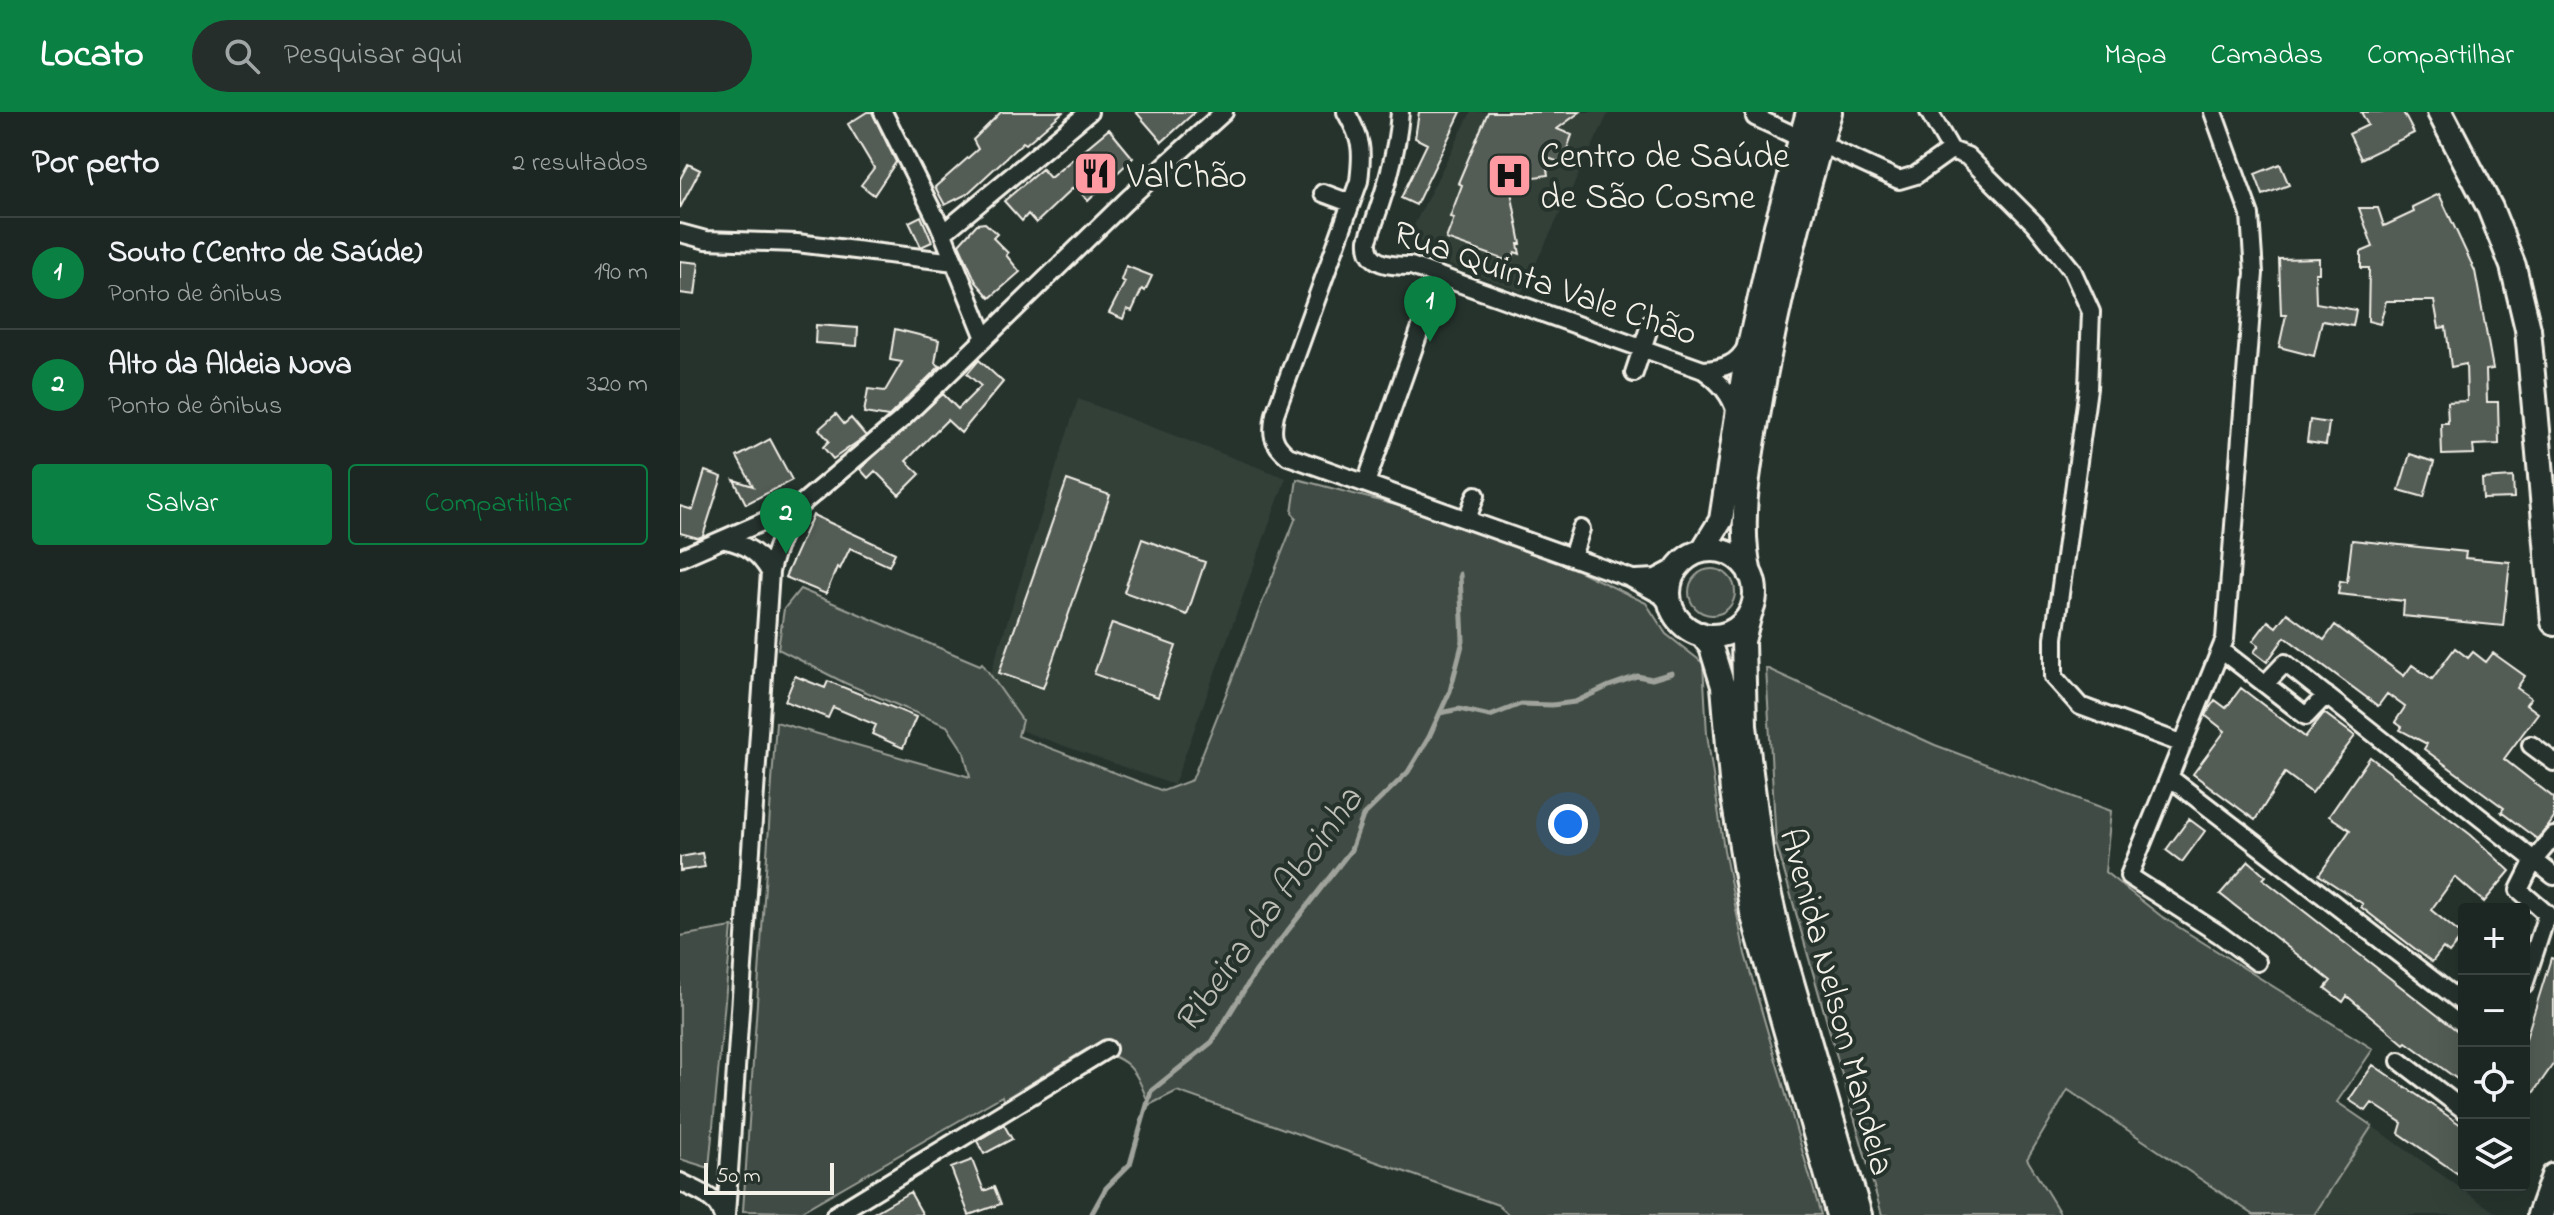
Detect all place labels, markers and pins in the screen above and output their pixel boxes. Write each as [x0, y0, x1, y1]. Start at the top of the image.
place label: Centro de Saúde de São Cosme [1540, 132, 1790, 226]
restaurant icon: Val'Chão [1072, 150, 1120, 198]
hospital icon: Centro de Saúde de São Cosme [1485, 151, 1533, 199]
place label: Val'Chão [1126, 152, 1247, 205]
pin: 1 [1404, 276, 1456, 342]
pin: 2 [760, 488, 812, 554]

